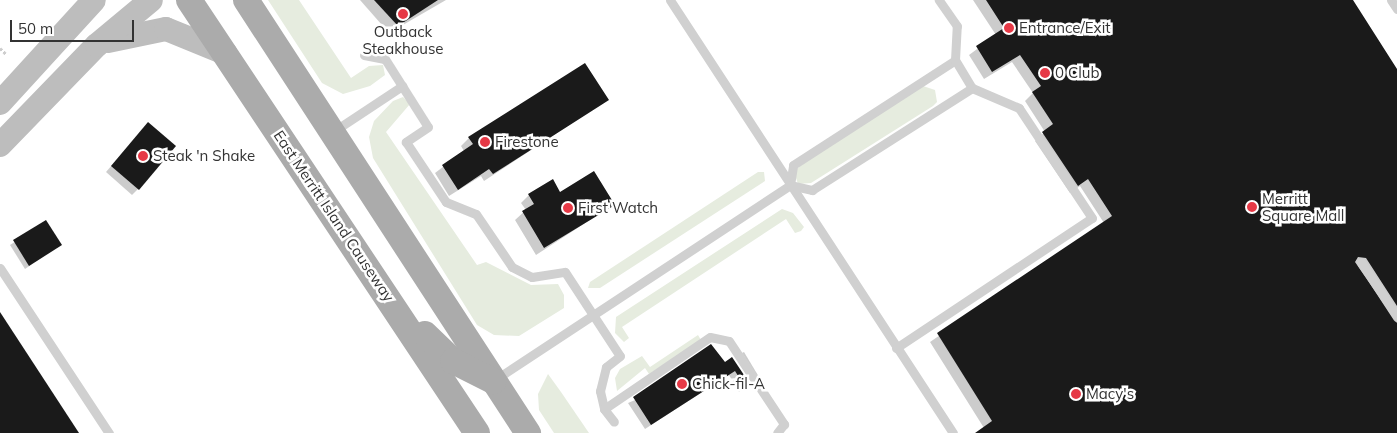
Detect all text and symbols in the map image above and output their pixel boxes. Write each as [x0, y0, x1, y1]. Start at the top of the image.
marker: Outback Steakhouse [397, 8, 409, 20]
scale bar [12, 10, 136, 42]
text: 50 m [18, 19, 53, 38]
place label: Entrance/Exit [1019, 19, 1110, 37]
place label: Outback Steakhouse [363, 22, 443, 57]
marker: Entrance/Exit [1003, 22, 1015, 34]
place label: 0 Club [1055, 64, 1099, 82]
marker: 0 Club [1039, 67, 1051, 79]
street label: East Merritt Island Causeway [270, 127, 398, 305]
place label: Firestone [495, 133, 559, 151]
marker: Firestone [479, 136, 491, 148]
place label: Steak 'n Shake [153, 147, 255, 165]
marker: Steak 'n Shake [137, 150, 149, 162]
place label: Merritt Square Mall [1262, 189, 1344, 224]
place label: First Watch [578, 199, 658, 217]
marker: Merritt Square Mall [1246, 201, 1258, 213]
marker: First Watch [562, 202, 574, 214]
place label: Chick-fil-A [692, 375, 765, 393]
marker: Chick-fil-A [676, 378, 688, 390]
place label: Macy's [1086, 385, 1134, 403]
marker: Macy's [1070, 388, 1082, 400]

